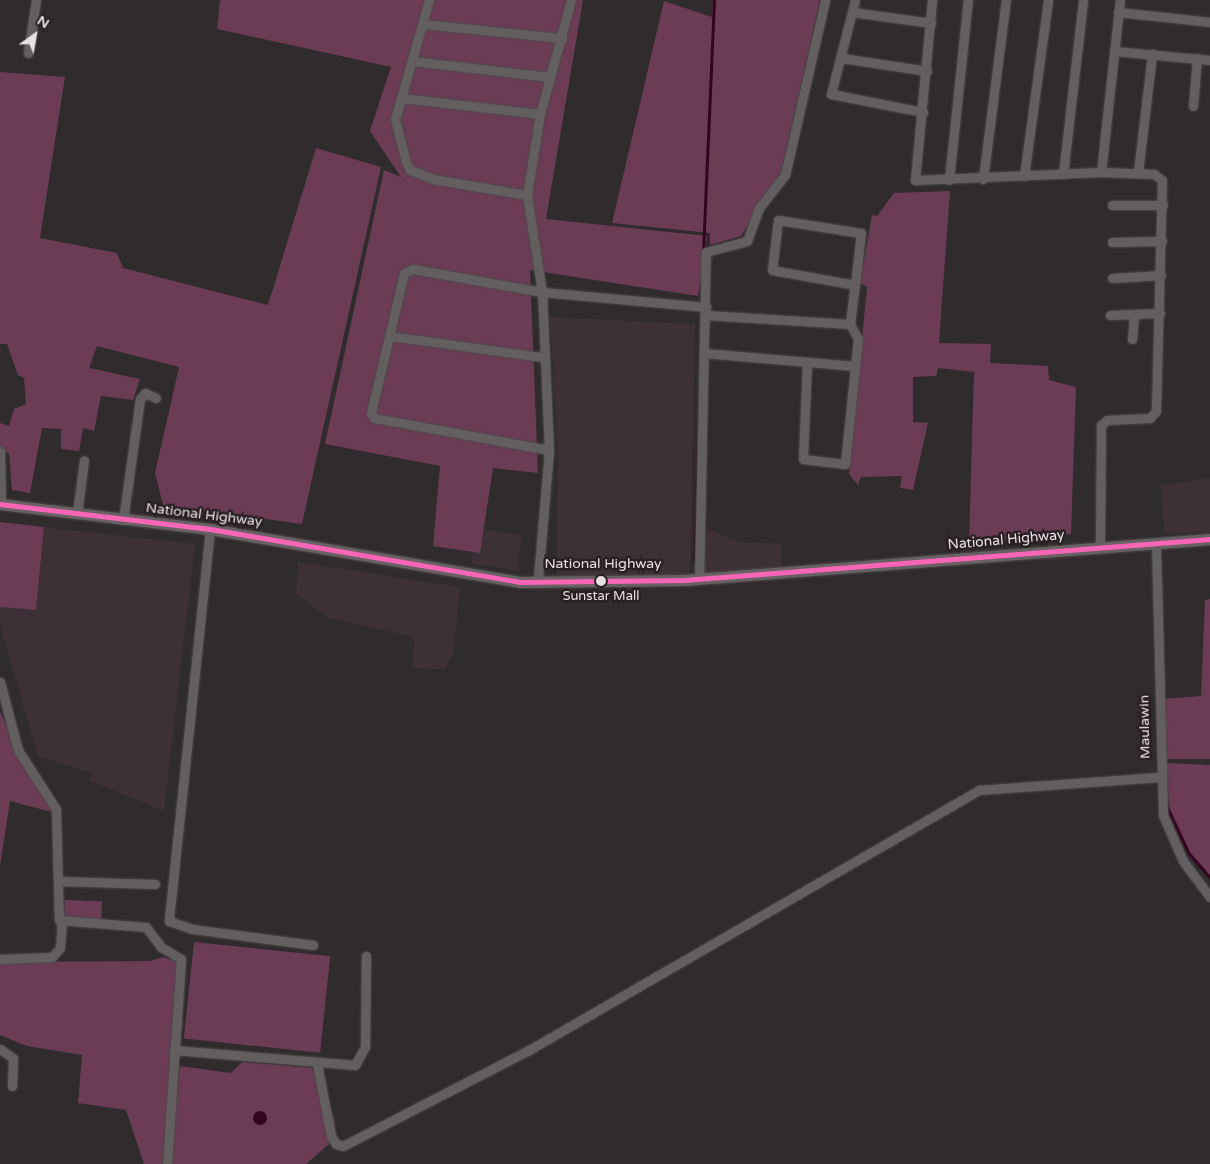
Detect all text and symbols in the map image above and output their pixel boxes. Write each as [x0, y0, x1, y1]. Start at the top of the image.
north arrow [10, 10, 60, 60]
text: N [34, 12, 52, 32]
street label: National Highway [145, 500, 263, 530]
street label: National Highway [947, 527, 1065, 553]
street label: National Highway [544, 556, 662, 572]
marker: Sunstar Mall [596, 576, 606, 586]
place label: Sunstar Mall [563, 588, 639, 604]
street label: Maulawin [1136, 695, 1154, 759]

